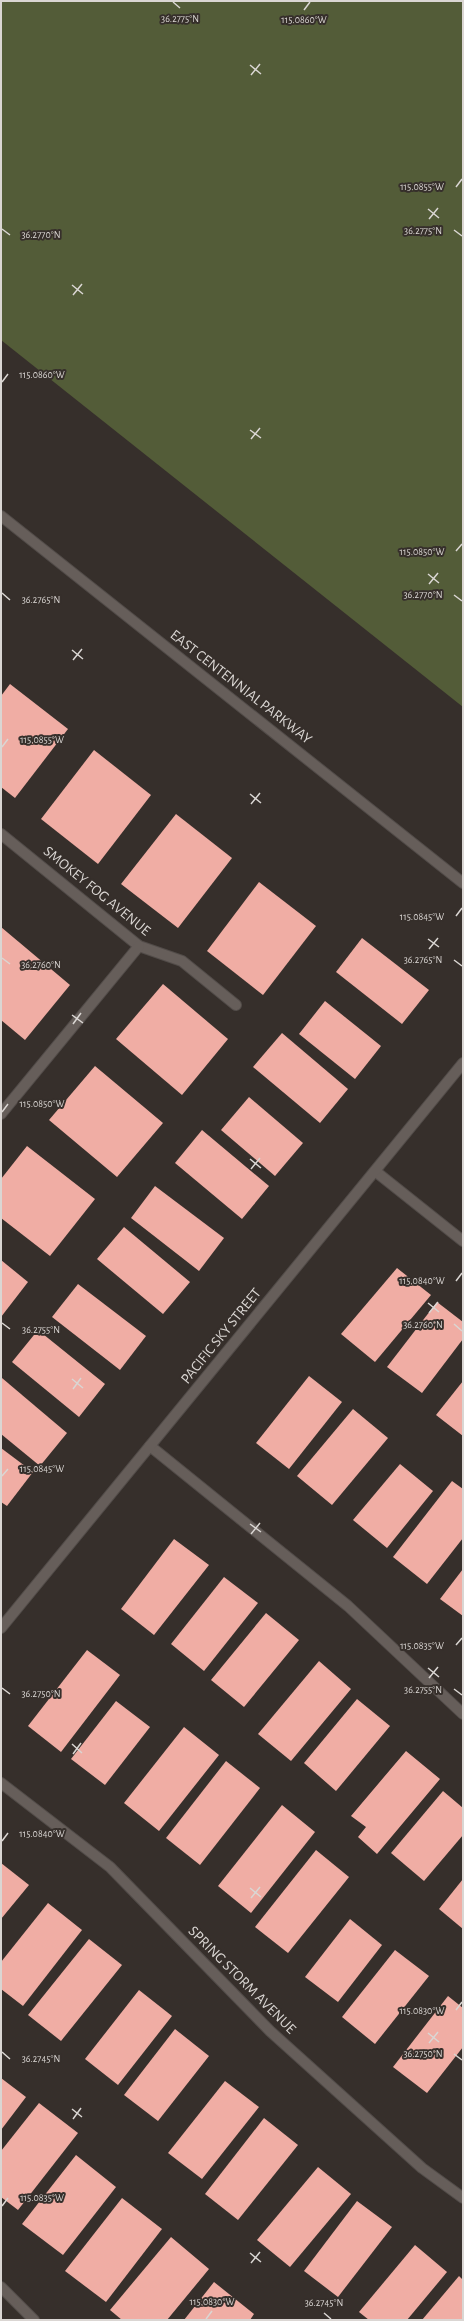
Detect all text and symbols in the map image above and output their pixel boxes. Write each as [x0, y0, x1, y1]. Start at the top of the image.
text: 36.2775°N [161, 14, 199, 24]
text: 115.0860°W [281, 15, 327, 25]
text: 115.0855°W [400, 182, 444, 192]
text: 36.2775°N [404, 226, 442, 236]
text: 36.2770°N [21, 230, 61, 240]
text: 115.0860°W [19, 370, 65, 380]
text: 115.0850°W [400, 547, 444, 557]
text: 36.2770°N [403, 590, 443, 600]
text: 36.2765°N [22, 595, 60, 605]
street label: EAST CENTENNIAL PARKWAY [167, 627, 315, 747]
text: 115.0855°W [20, 735, 64, 745]
street label: SMOKEY FOG AVENUE [41, 843, 153, 939]
text: 115.0845°W [400, 912, 444, 922]
text: 36.2765°N [404, 955, 442, 965]
text: 36.2760°N [21, 960, 61, 970]
text: 115.0850°W [20, 1099, 64, 1109]
text: 115.0840°W [399, 1276, 445, 1286]
street label: PACIFIC SKY STREET [178, 1285, 264, 1387]
text: 36.2760°N [403, 1320, 443, 1330]
text: 36.2755°N [22, 1325, 60, 1335]
text: 115.0845°W [20, 1464, 64, 1474]
text: 115.0835°W [400, 1641, 444, 1651]
text: 36.2755°N [404, 1685, 442, 1695]
text: 36.2750°N [21, 1689, 61, 1699]
text: 115.0840°W [19, 1829, 65, 1839]
street label: SPRING STORM AVENUE [185, 1923, 299, 2037]
text: 115.0830°W [400, 2006, 444, 2016]
text: 36.2750°N [403, 2049, 443, 2059]
text: 36.2745°N [22, 2054, 60, 2064]
text: 115.0835°W [20, 2193, 64, 2203]
text: 115.0830°W [190, 2297, 234, 2307]
text: 36.2745°N [305, 2298, 343, 2308]

